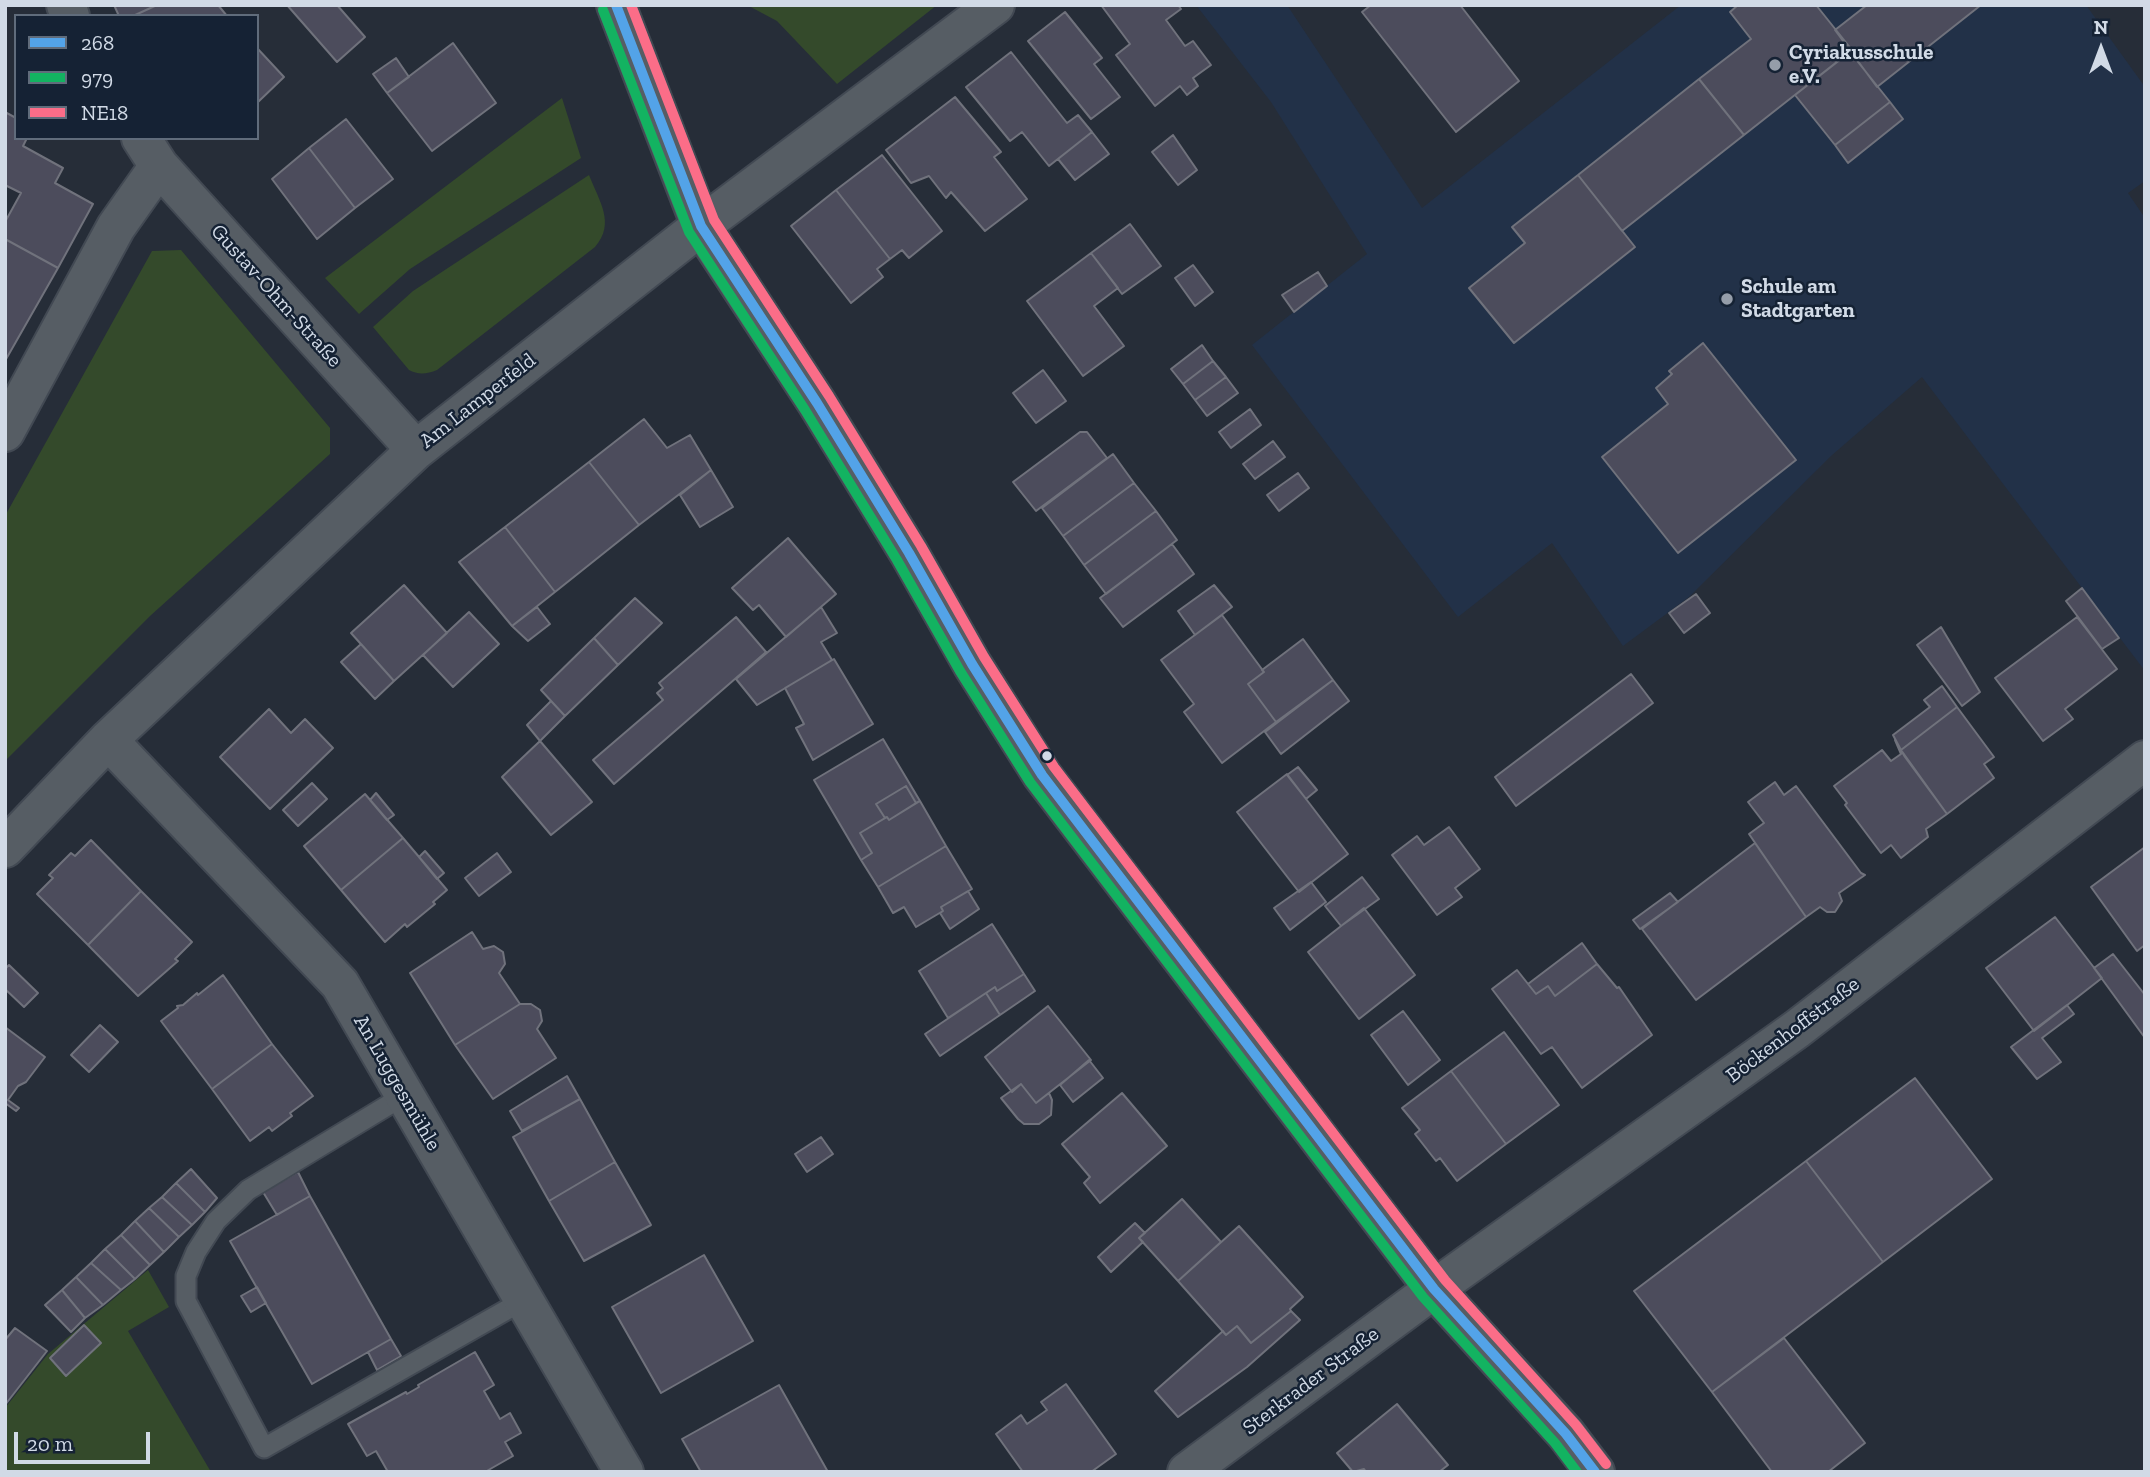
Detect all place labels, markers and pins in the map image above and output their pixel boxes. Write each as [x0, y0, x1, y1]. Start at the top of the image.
place label: Cyriakusschule e.V. [1789, 40, 1934, 90]
marker: Cyriakusschule e.V. [1767, 57, 1783, 73]
place label: Schule am Stadtgarten [1741, 274, 1855, 324]
marker: Schule am Stadtgarten [1719, 291, 1735, 307]
unlabelled marker [1040, 749, 1054, 763]

